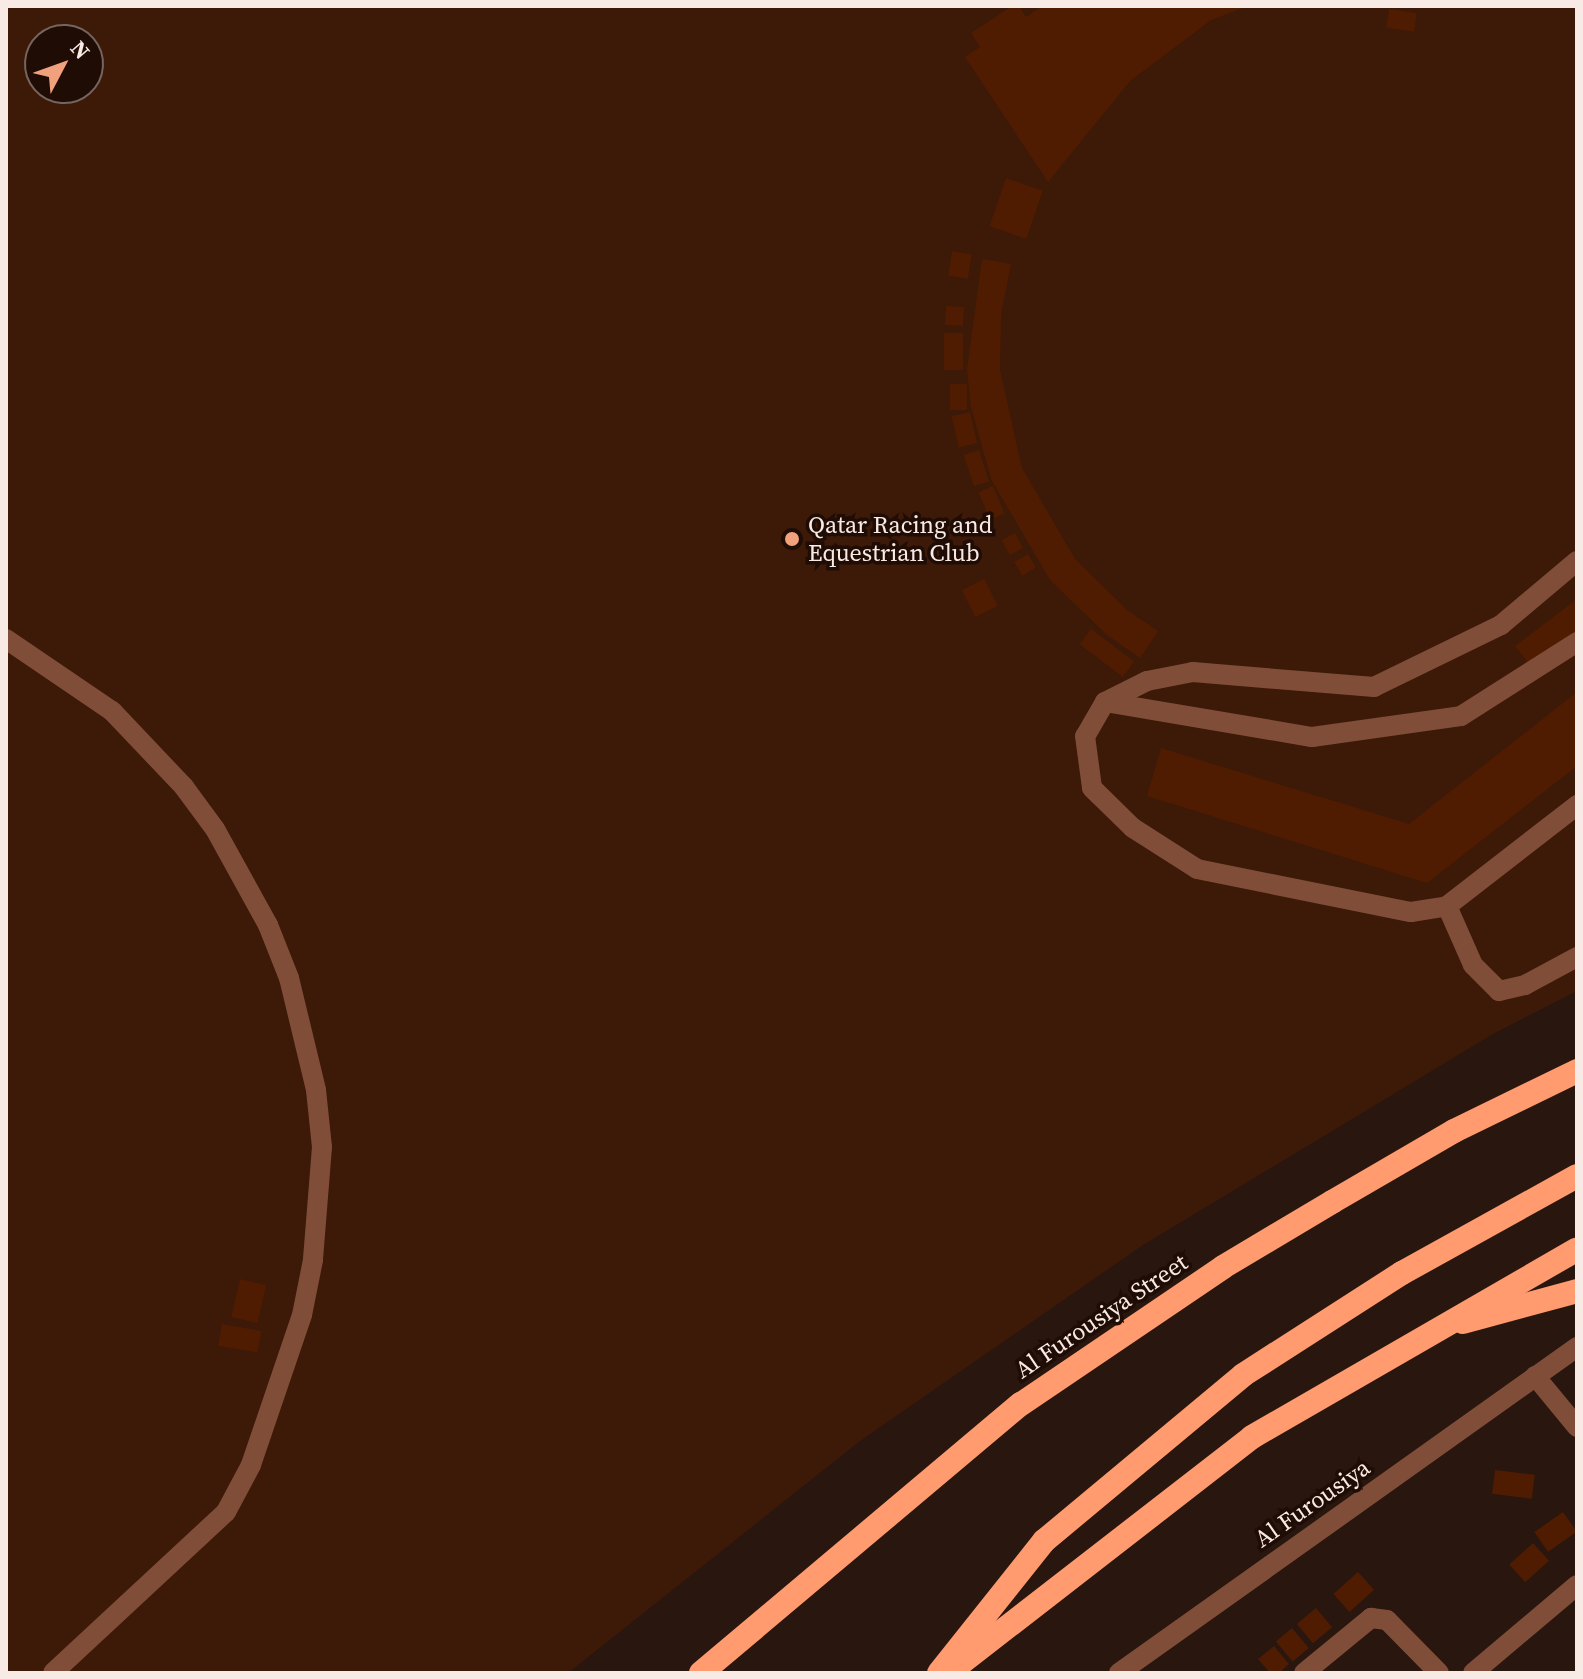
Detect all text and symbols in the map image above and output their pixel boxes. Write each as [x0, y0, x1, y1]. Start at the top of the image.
north arrow [24, 24, 104, 104]
text: N [64, 34, 97, 65]
place label: Qatar Racing and Equestrian Club [808, 511, 992, 567]
marker: Qatar Racing and Equestrian Club [783, 530, 801, 548]
street label: Al Furousiya Street [1009, 1248, 1193, 1384]
street label: Al Furousiya [1249, 1453, 1375, 1553]

